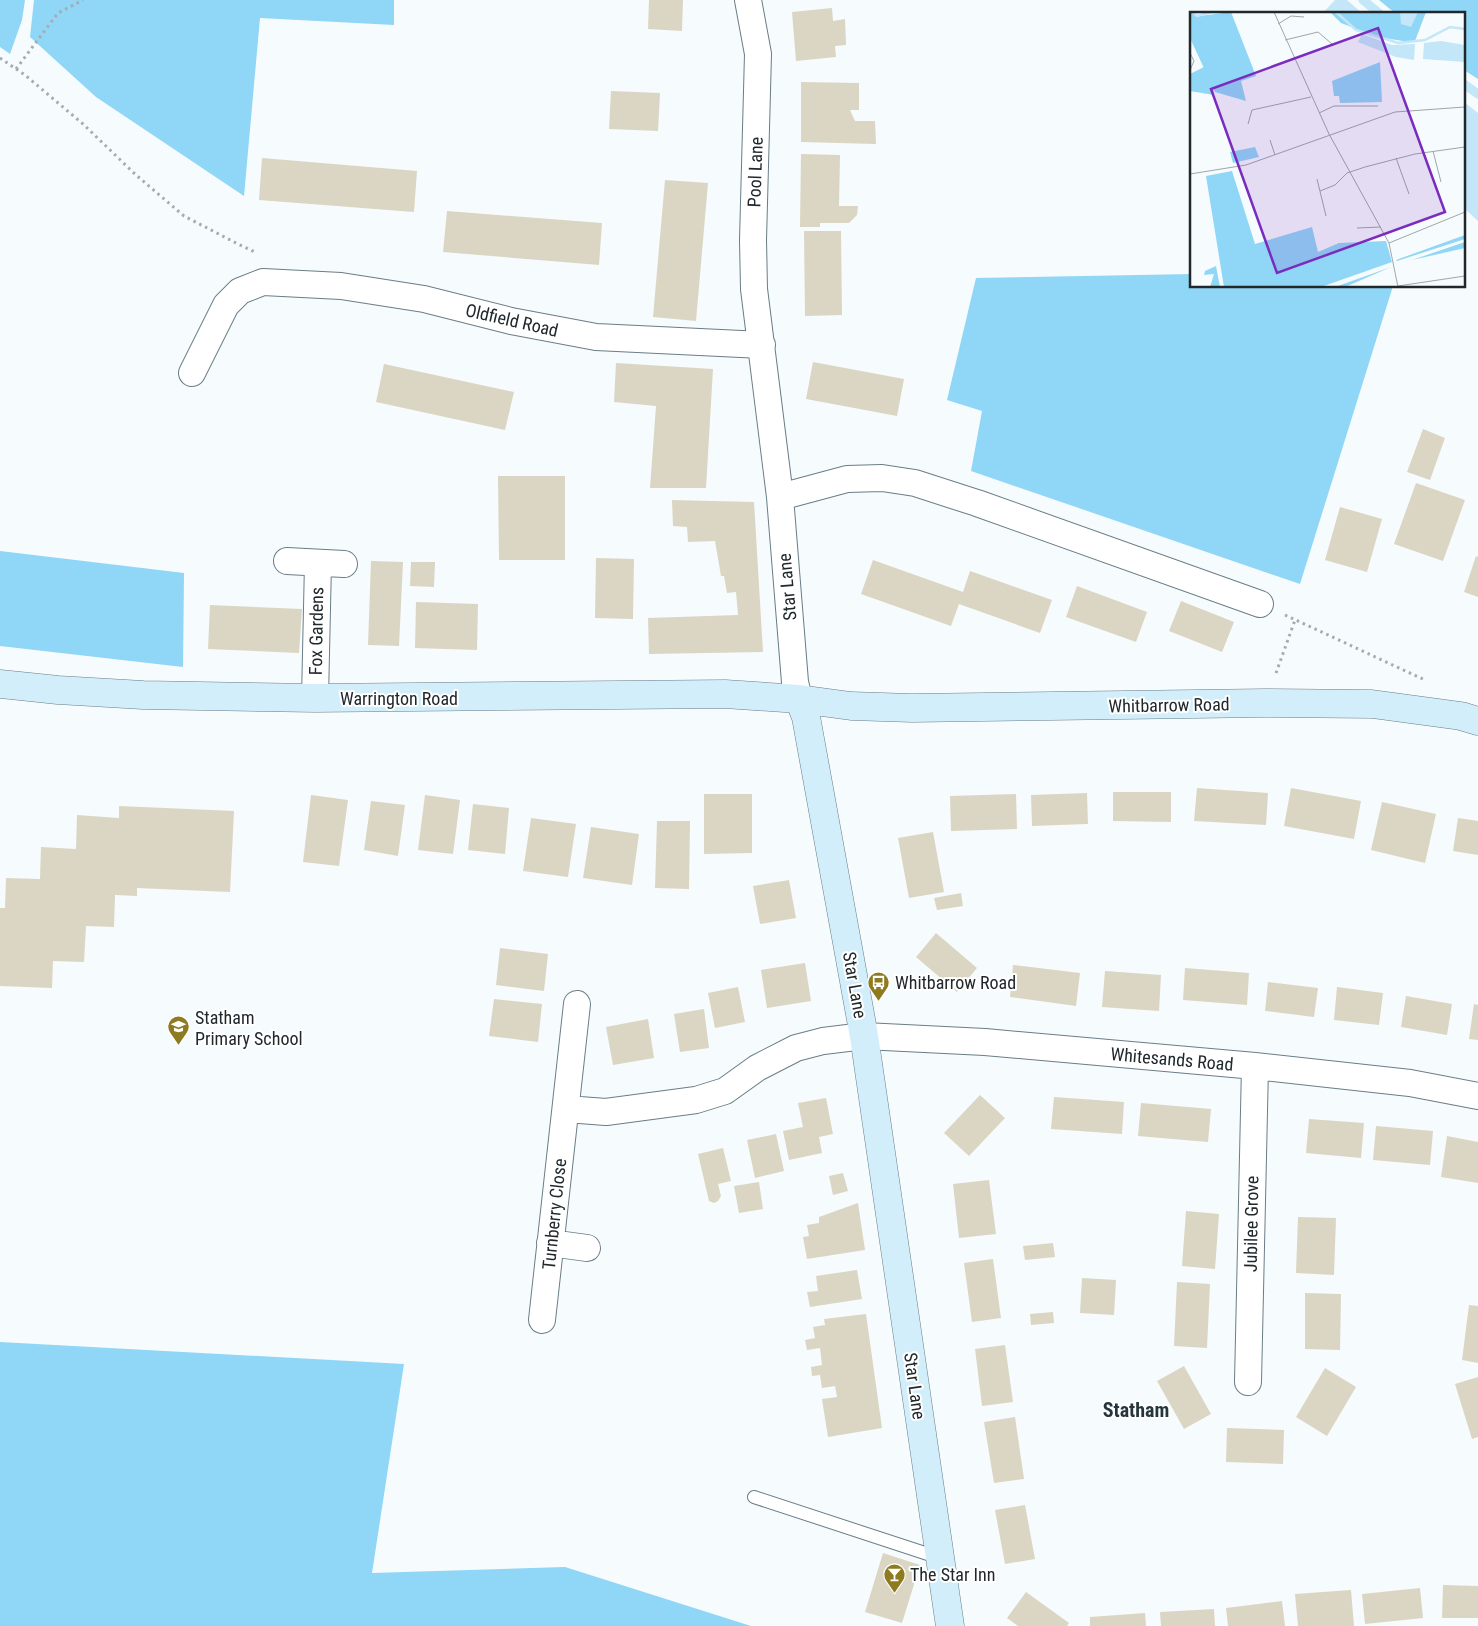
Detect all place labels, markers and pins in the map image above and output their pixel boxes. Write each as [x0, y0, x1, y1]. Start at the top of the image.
bus stop icon: Whitbarrow Road [867, 970, 891, 1001]
place label: Whitbarrow Road [895, 972, 1016, 993]
place label: Statham Primary School [195, 1007, 303, 1049]
school or university icon: Statham Primary School [167, 1015, 191, 1046]
bar icon: The Star Inn [882, 1562, 906, 1593]
place label: The Star Inn [910, 1564, 995, 1585]

